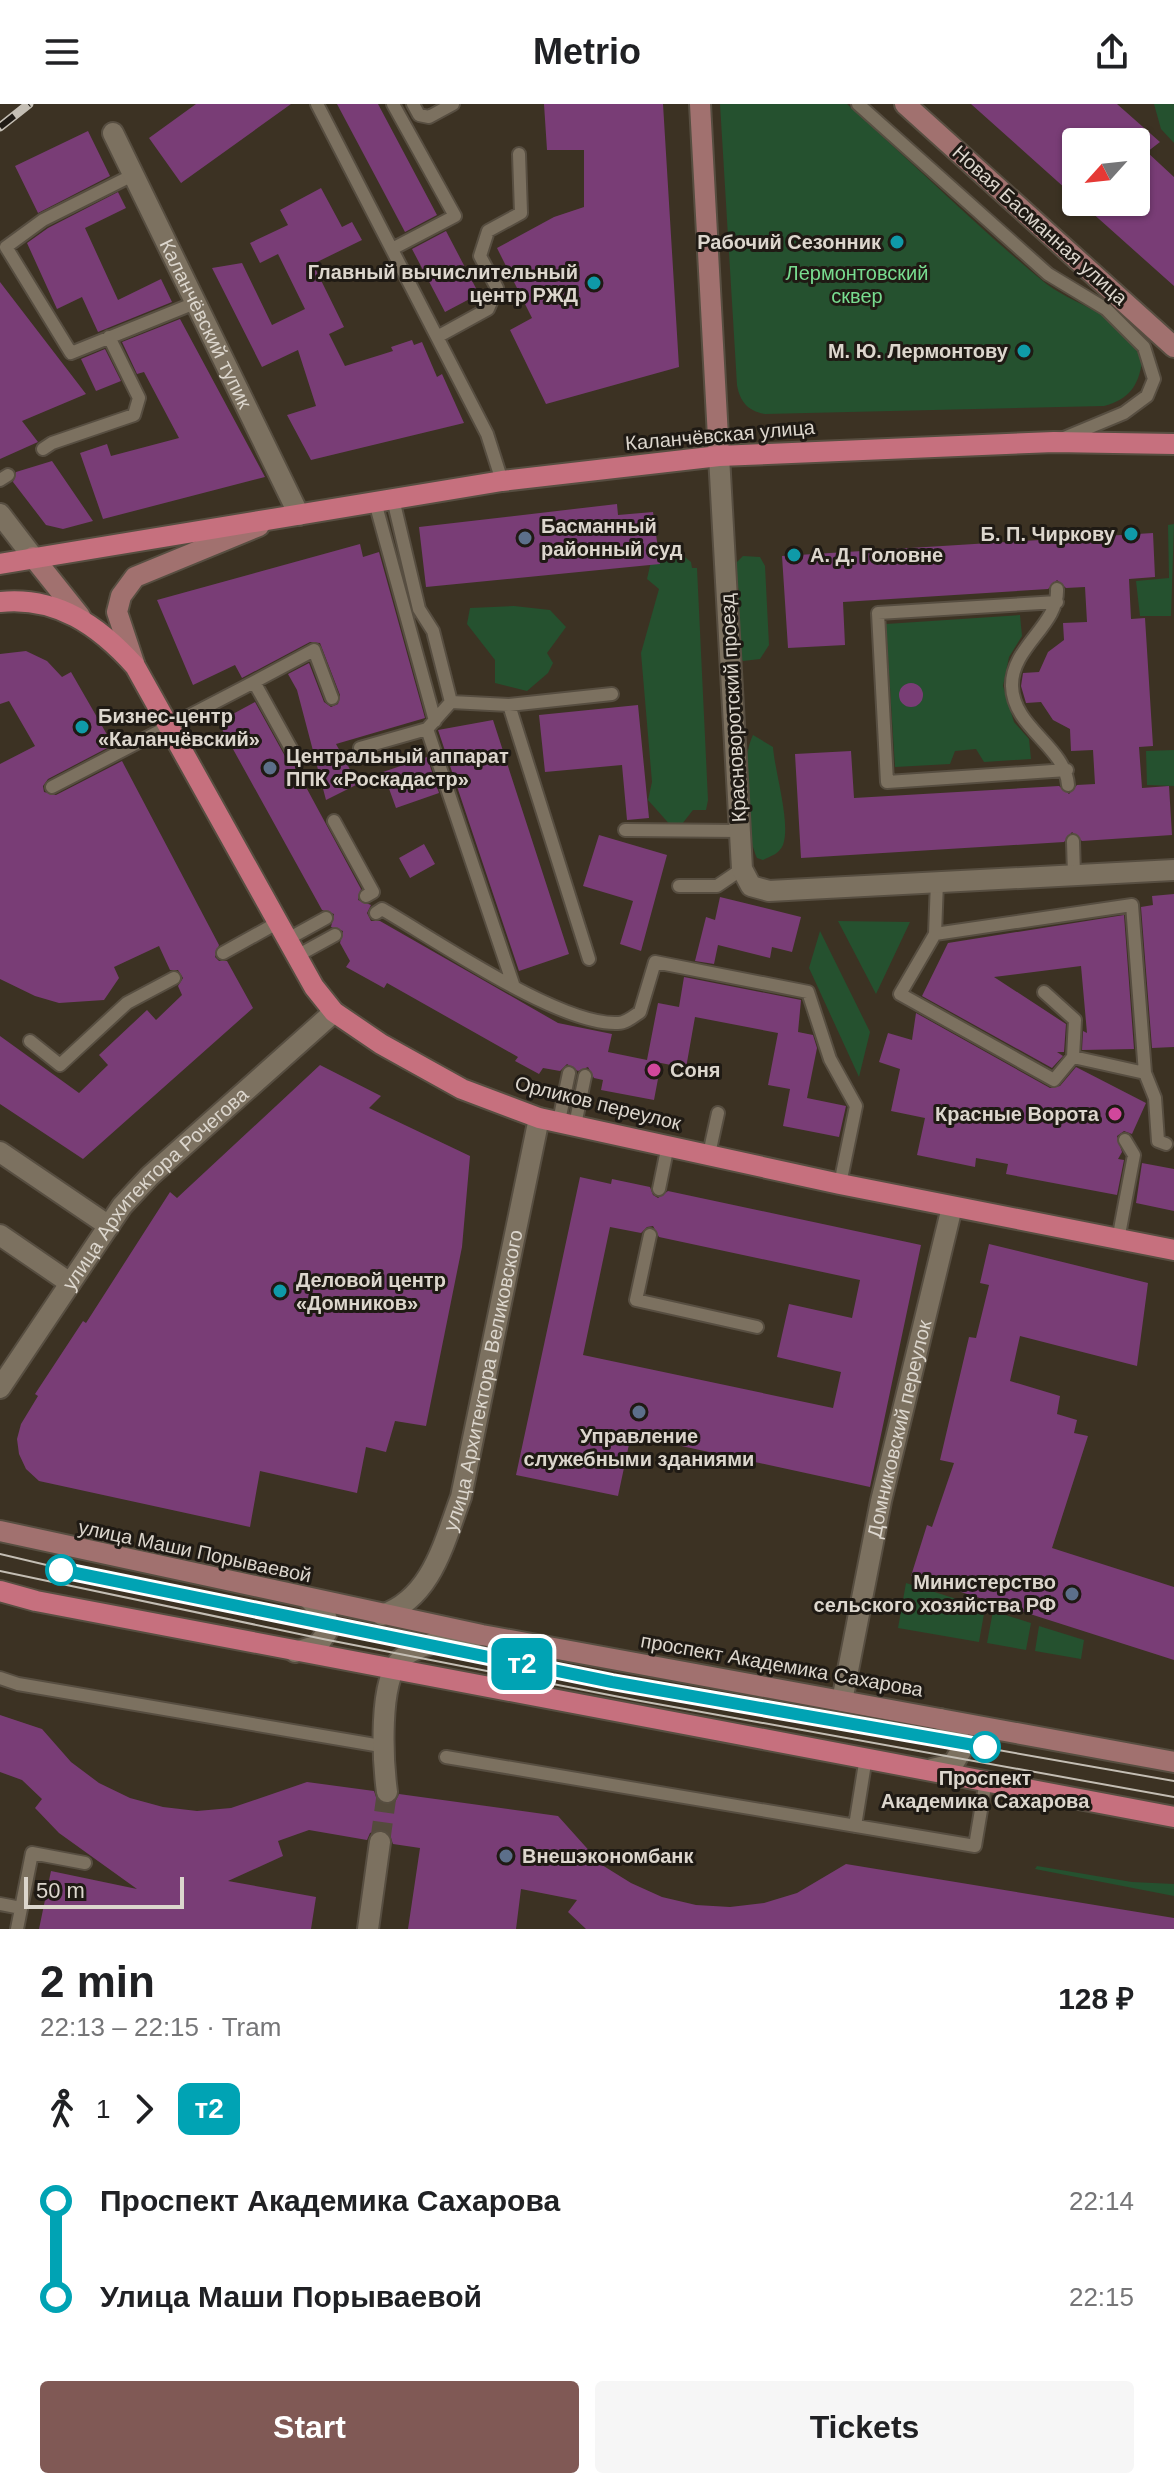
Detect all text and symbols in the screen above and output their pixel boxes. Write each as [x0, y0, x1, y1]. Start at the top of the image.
icon: menu [40, 30, 84, 74]
icon: share [1090, 30, 1134, 74]
text: Metrio [533, 31, 641, 72]
north arrow [1062, 128, 1150, 216]
map controls [1062, 128, 1150, 216]
street label: Новая Басманная улица [948, 141, 1132, 310]
place label: Рабочий Сезонник [697, 231, 882, 253]
marker: Рабочий Сезонник [888, 233, 906, 251]
street label: Каланчёвский тупик [155, 235, 256, 412]
place label: Главный вычислительный центр РЖД [308, 261, 578, 306]
park label: Лермонтовский сквер [786, 262, 928, 307]
marker: Главный вычислительный центр РЖД [585, 274, 603, 292]
place label: М. Ю. Лермонтову [828, 340, 1009, 362]
marker: М. Ю. Лермонтову [1015, 342, 1033, 360]
street label: Каланчёвская улица [624, 416, 817, 454]
place label: Басманный районный суд [541, 515, 683, 560]
place label: Б. П. Чиркову [981, 523, 1116, 545]
marker: Б. П. Чиркову [1122, 525, 1140, 543]
marker: Басманный районный суд [516, 529, 534, 547]
place label: А. Д. Головне [810, 544, 943, 566]
marker: А. Д. Головне [785, 546, 803, 564]
street label: Красноворотский проезд [716, 593, 750, 823]
place label: Бизнес-центр «Каланчёвский» [98, 705, 260, 750]
marker: Бизнес-центр «Каланчёвский» [73, 718, 91, 736]
place label: Центральный аппарат ППК «Роскадастр» [286, 745, 509, 790]
marker: Центральный аппарат ППК «Роскадастр» [261, 759, 279, 777]
place label: Соня [670, 1059, 720, 1081]
marker: Соня [645, 1061, 663, 1079]
street label: Орликов переулок [513, 1072, 684, 1134]
street label: улица Архитектора Рочегова [58, 1082, 253, 1294]
place label: Красные Ворота [935, 1103, 1100, 1125]
marker: Красные Ворота [1106, 1105, 1124, 1123]
street label: улица Архитектора Великовского [439, 1228, 527, 1534]
place label: Деловой центр «Домников» [296, 1269, 446, 1314]
marker: Деловой центр «Домников» [271, 1282, 289, 1300]
street label: Домниковский переулок [863, 1317, 935, 1540]
marker: Управление служебными зданиями [630, 1403, 648, 1421]
place label: Управление служебными зданиями [524, 1425, 754, 1470]
street label: улица Маши Порываевой [76, 1516, 314, 1586]
unlabelled marker [46, 1555, 76, 1585]
place label: Министерство сельского хозяйства РФ [814, 1571, 1056, 1616]
marker: Министерство сельского хозяйства РФ [1063, 1585, 1081, 1603]
street label: проспект Академика Сахарова [639, 1629, 926, 1701]
line badge: т2 [486, 1638, 558, 1690]
text: т2 [507, 1648, 537, 1679]
marker: Проспект Академика Сахарова [970, 1732, 1000, 1762]
place label: Проспект Академика Сахарова [881, 1767, 1090, 1812]
place label: Внешэкономбанк [522, 1845, 694, 1867]
marker: Внешэкономбанк [497, 1847, 515, 1865]
scale bar [24, 1873, 184, 1909]
text: 50 m [36, 1878, 85, 1903]
text: 2 min [40, 1957, 155, 2006]
text: 128 ₽ [1058, 1982, 1134, 2015]
text: 22:13 – 22:15 · Tram [40, 2012, 281, 2042]
icon: walk [40, 2087, 84, 2131]
icon: forward [122, 2087, 166, 2131]
text: т2 [194, 2093, 224, 2124]
text: 1 [96, 2094, 110, 2124]
text: Проспект Академика Сахарова [100, 2184, 560, 2217]
text: 22:14 [1069, 2186, 1134, 2216]
text: Улица Маши Порываевой [100, 2280, 482, 2313]
text: 22:15 [1069, 2282, 1134, 2312]
button: Start [40, 2381, 579, 2473]
button: Tickets [595, 2381, 1134, 2473]

